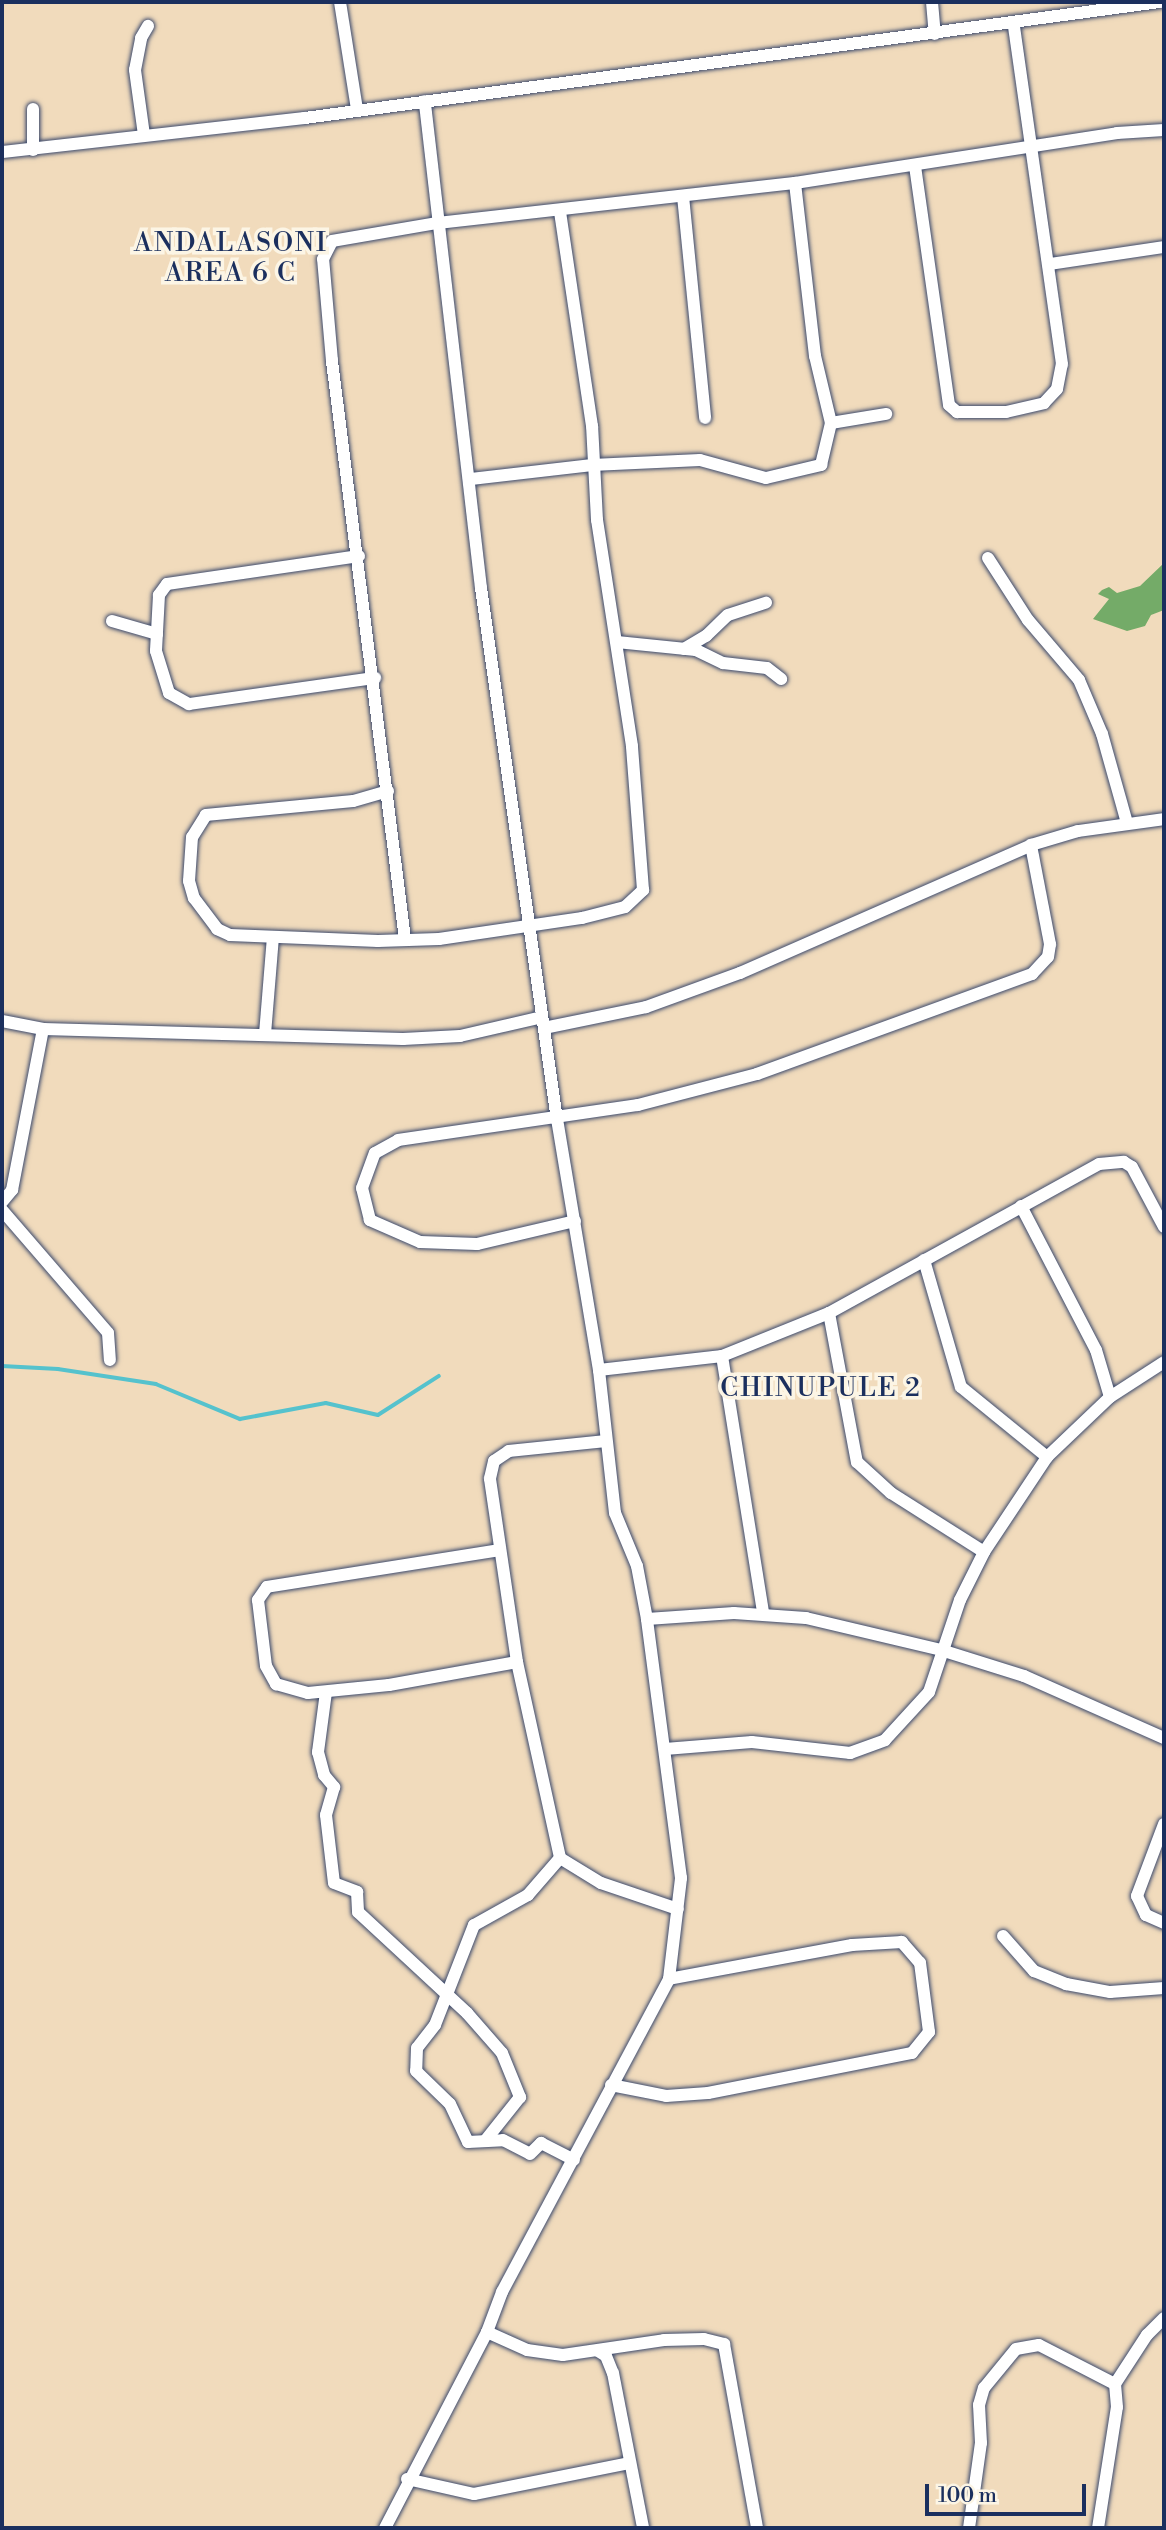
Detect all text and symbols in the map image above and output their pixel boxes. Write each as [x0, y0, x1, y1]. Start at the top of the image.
district label: ANDALASONI AREA 6 C [135, 228, 327, 290]
district label: CHINUPULE 2 [722, 1373, 920, 1405]
scale bar [928, 2470, 1089, 2514]
text: 100 m [938, 2483, 997, 2509]

